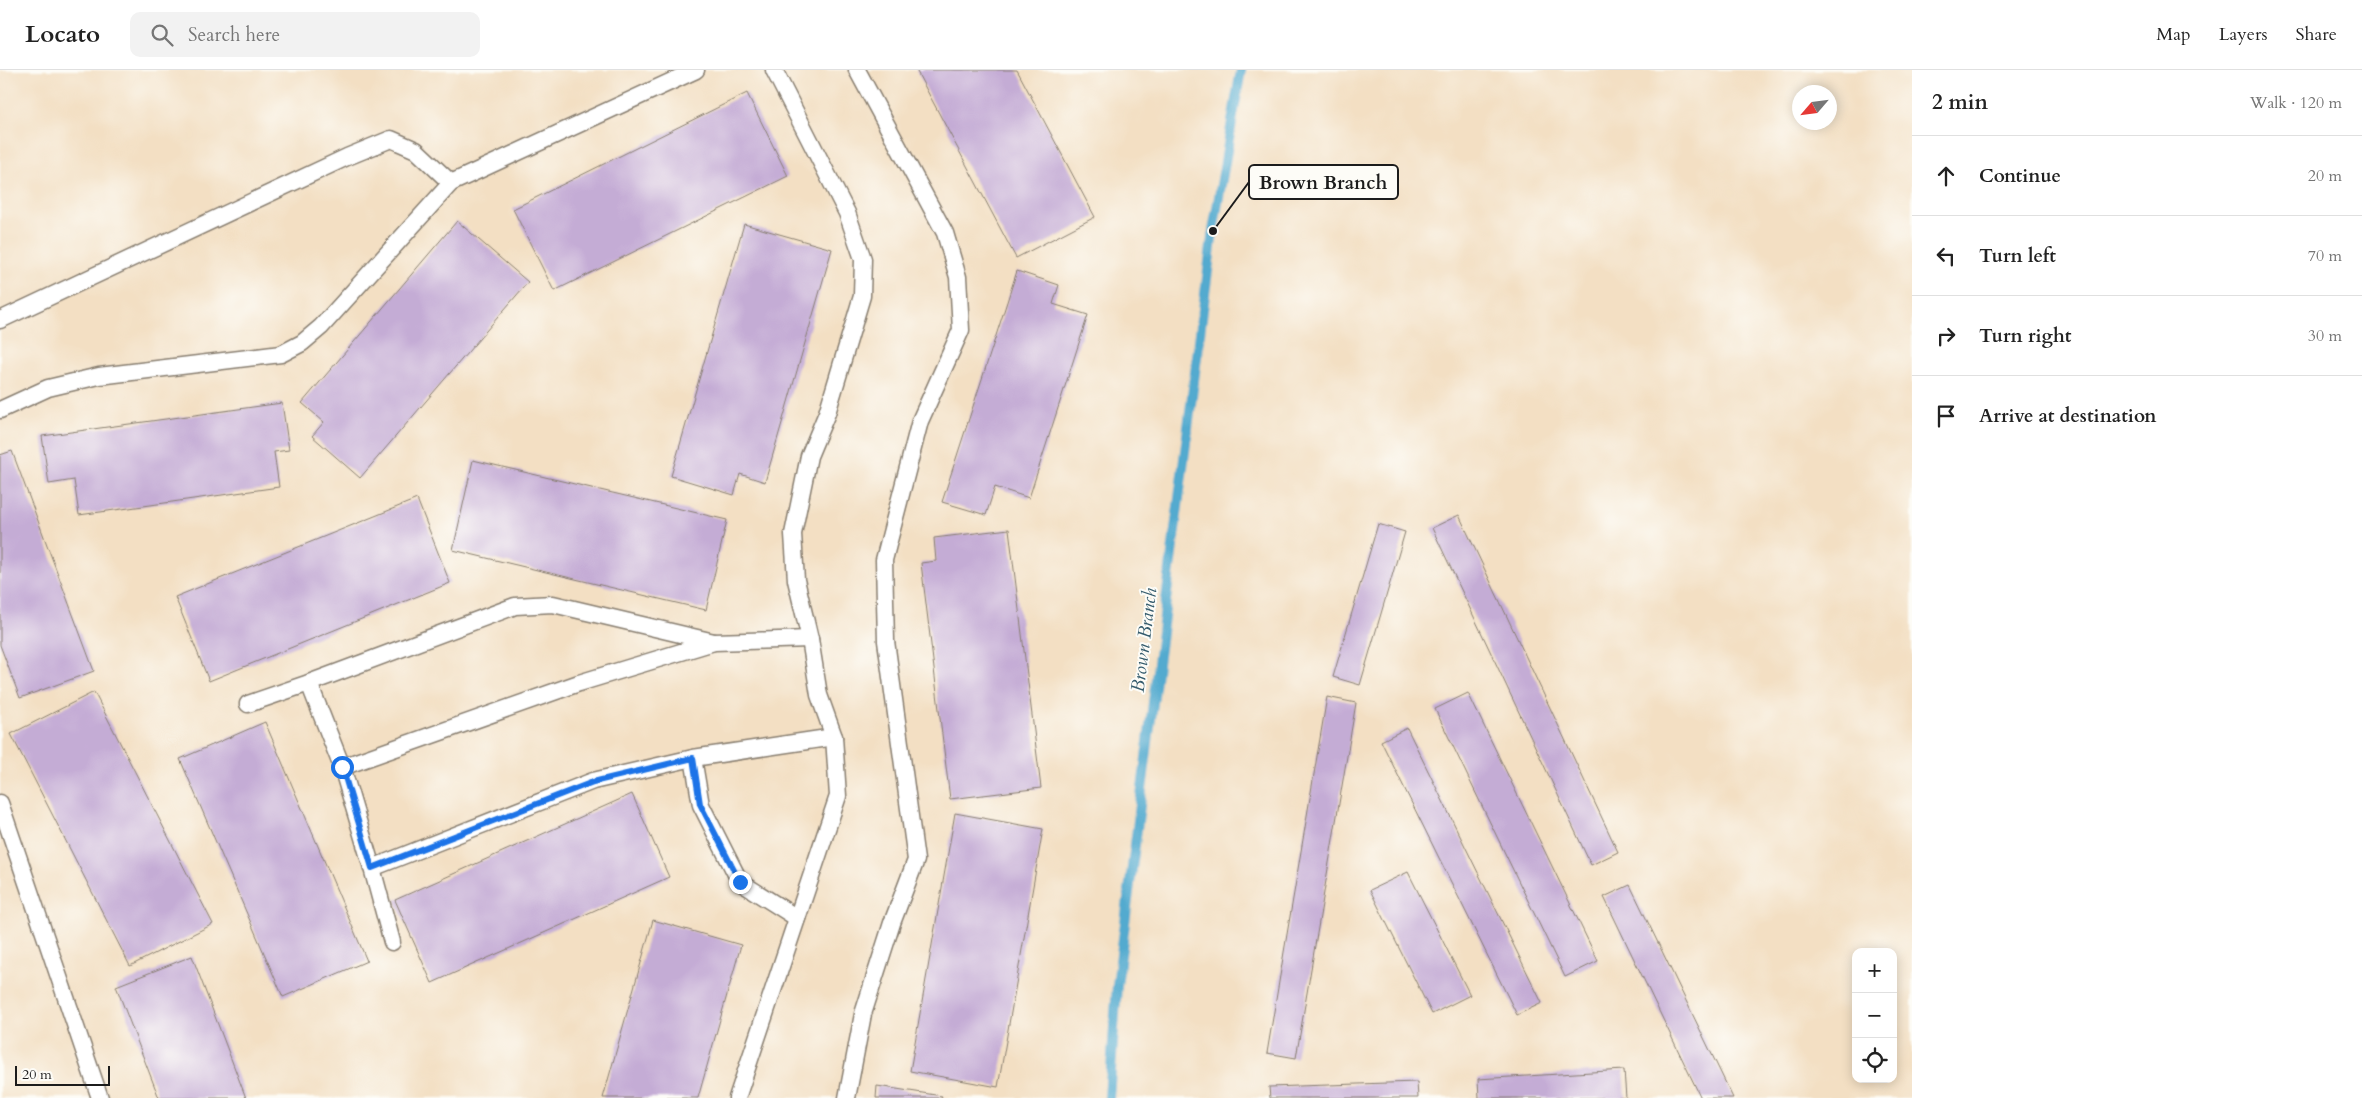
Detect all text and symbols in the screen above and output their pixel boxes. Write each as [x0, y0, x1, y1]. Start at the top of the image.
search box [130, 12, 480, 57]
text: Locato [25, 18, 100, 51]
icon: search [148, 21, 176, 49]
text: Search here [188, 22, 280, 48]
text: Map [2156, 22, 2191, 47]
text: Layers [2219, 22, 2268, 47]
text: Share [2296, 22, 2337, 47]
north arrow [1792, 85, 1837, 130]
text: 2 min [1932, 88, 1988, 117]
text: Walk · 120 m [2250, 92, 2342, 114]
icon: ahead [1932, 162, 1960, 190]
text: Continue [1979, 163, 2061, 189]
callout: Brown Branch [1249, 165, 1398, 199]
text: 20 m [2308, 165, 2342, 187]
text: Brown Branch [1259, 170, 1387, 196]
icon: left [1932, 242, 1960, 270]
text: Turn left [1979, 243, 2056, 269]
text: 70 m [2308, 245, 2342, 267]
icon: right [1932, 322, 1960, 350]
text: Turn right [1979, 323, 2071, 349]
text: 30 m [2308, 325, 2342, 347]
icon: arrive [1932, 402, 1960, 430]
text: Arrive at destination [1979, 403, 2156, 429]
water label: Brown Branch [1125, 586, 1163, 694]
route start [331, 756, 354, 779]
route end [729, 871, 752, 894]
map controls [1852, 948, 1897, 1083]
button: + [1852, 948, 1897, 993]
button: − [1852, 993, 1897, 1038]
button: locate [1852, 1038, 1897, 1083]
scale bar [15, 1063, 110, 1086]
text: 20 m [22, 1065, 52, 1084]

